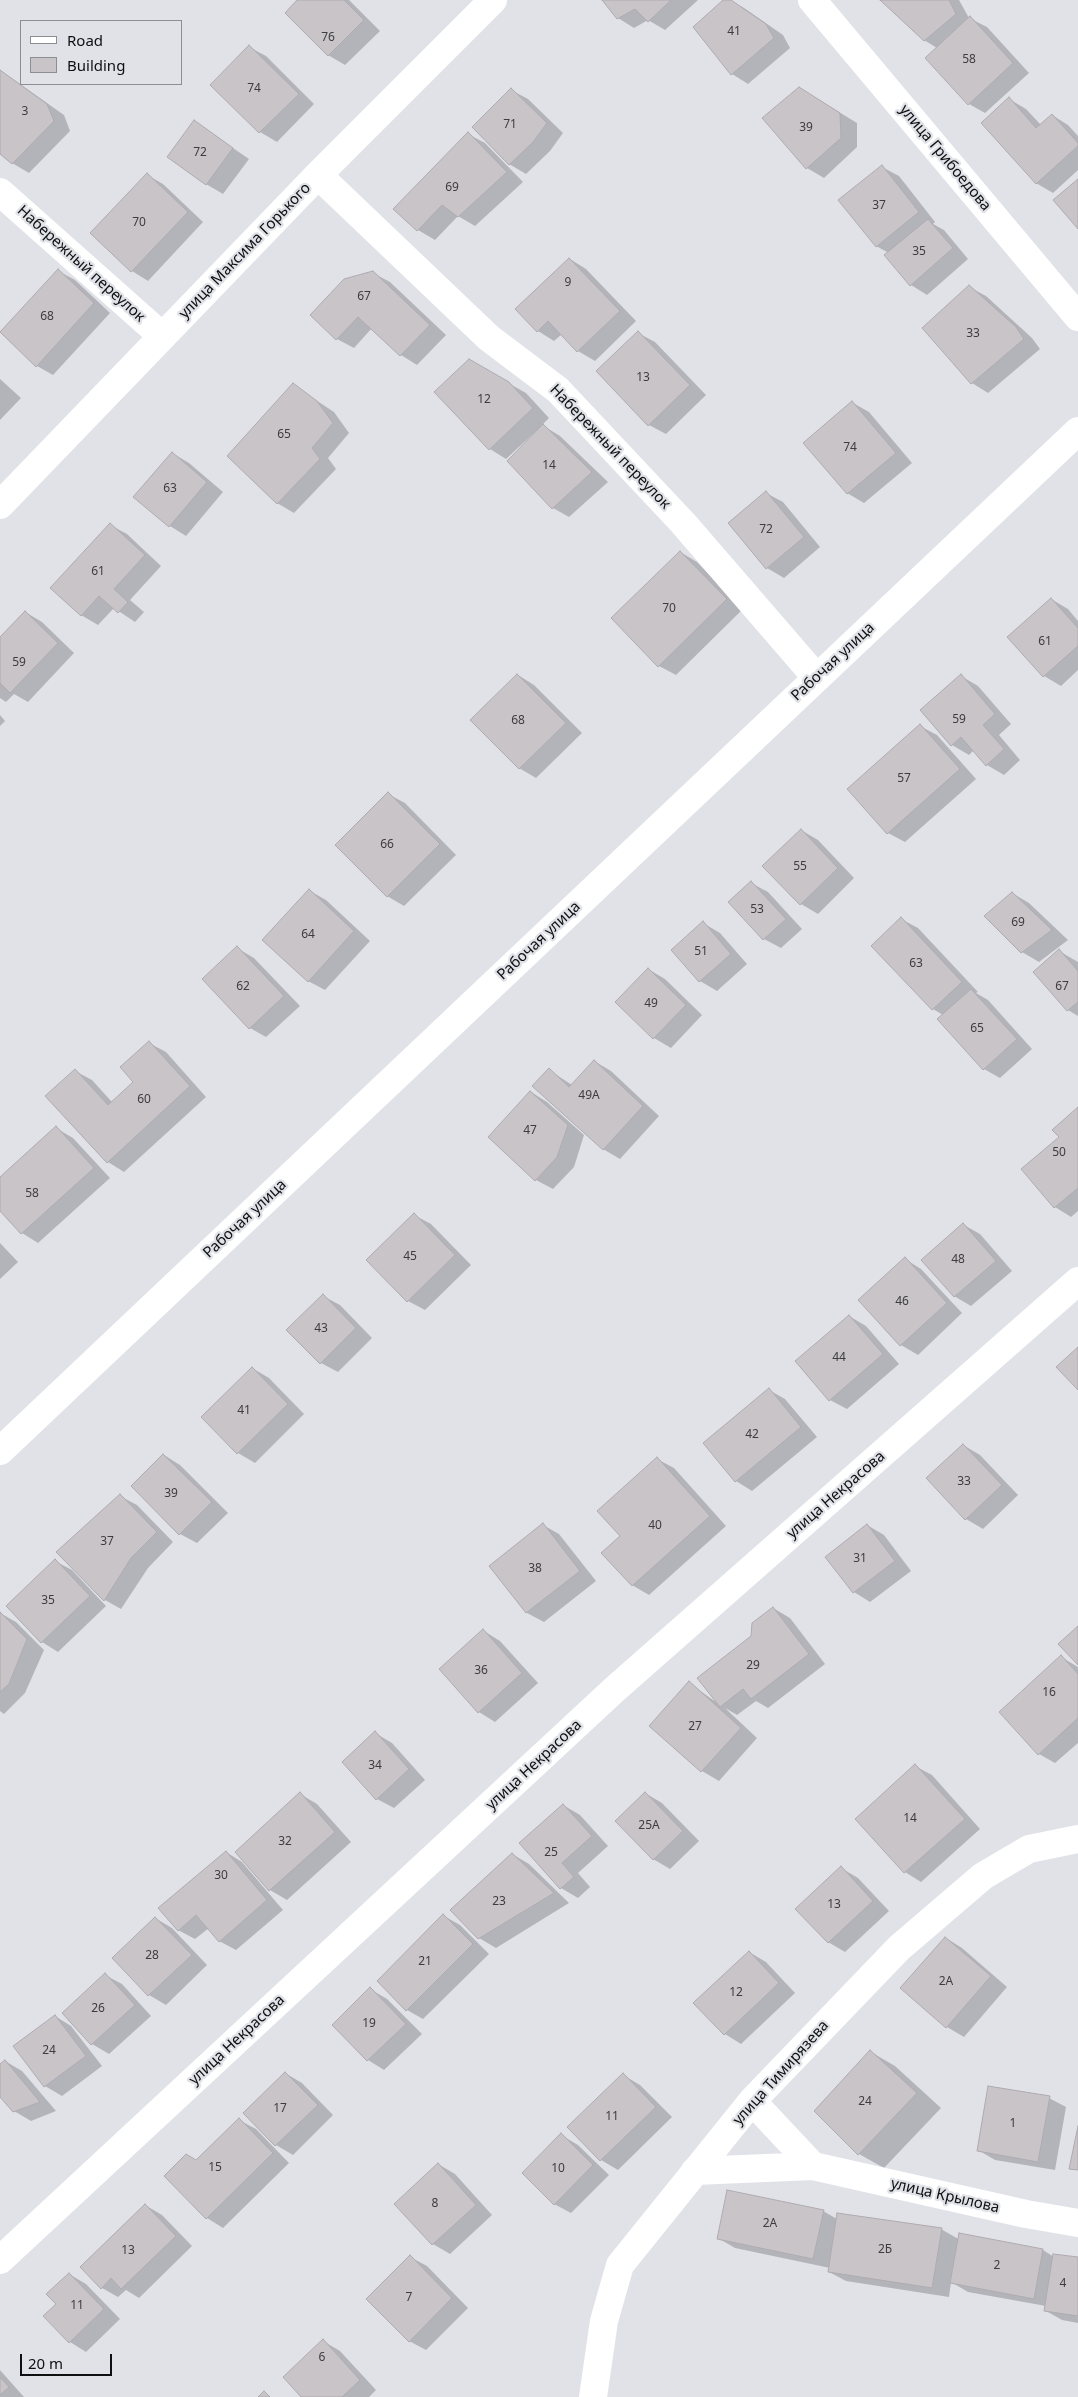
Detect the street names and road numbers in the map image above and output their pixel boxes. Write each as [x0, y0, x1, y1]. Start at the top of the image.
street label: улица Грибоедова [895, 101, 995, 215]
street label: улица Максима Горького [175, 179, 315, 323]
street label: Набережный переулок [13, 202, 149, 326]
street label: Набережный переулок [546, 381, 674, 513]
street label: Рабочая улица [788, 619, 878, 705]
street label: Рабочая улица [494, 898, 584, 984]
street label: Рабочая улица [200, 1176, 290, 1262]
street label: улица Некрасова [783, 1447, 889, 1543]
street label: улица Некрасова [482, 1716, 586, 1814]
street label: улица Некрасова [185, 1991, 289, 2089]
street label: улица Тимирязева [729, 2017, 833, 2129]
street label: улица Крылова [889, 2175, 1001, 2217]

